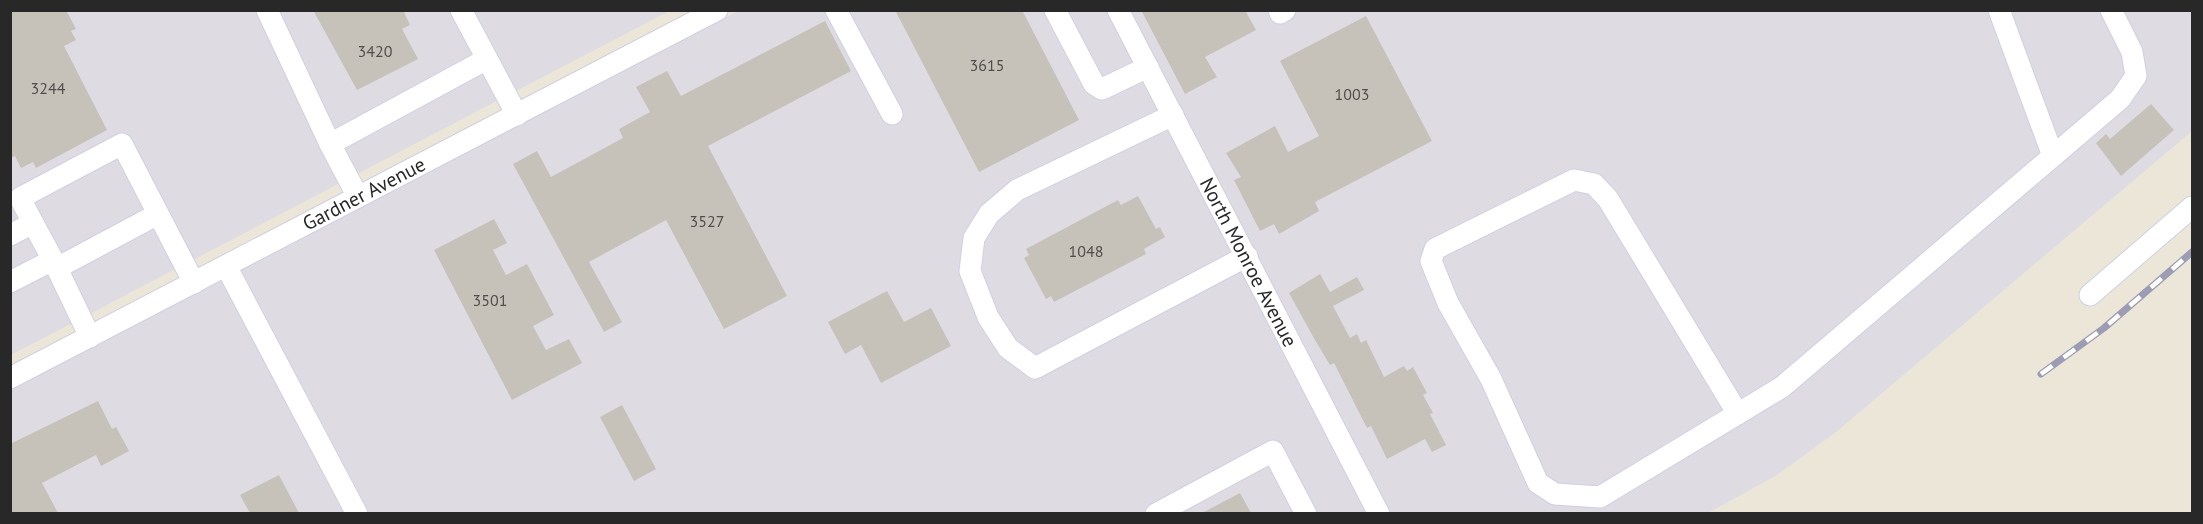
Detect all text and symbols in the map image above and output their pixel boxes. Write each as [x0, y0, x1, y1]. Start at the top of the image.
house number: 3420 [358, 41, 393, 61]
house number: 3615 [970, 55, 1004, 75]
house number: 3244 [31, 78, 66, 98]
house number: 1003 [1335, 84, 1369, 104]
street label: Gardner Avenue [298, 151, 430, 236]
street label: North Monroe Avenue [1194, 173, 1303, 351]
house number: 3527 [690, 211, 724, 231]
house number: 1048 [1069, 241, 1103, 261]
house number: 3501 [473, 290, 507, 310]

